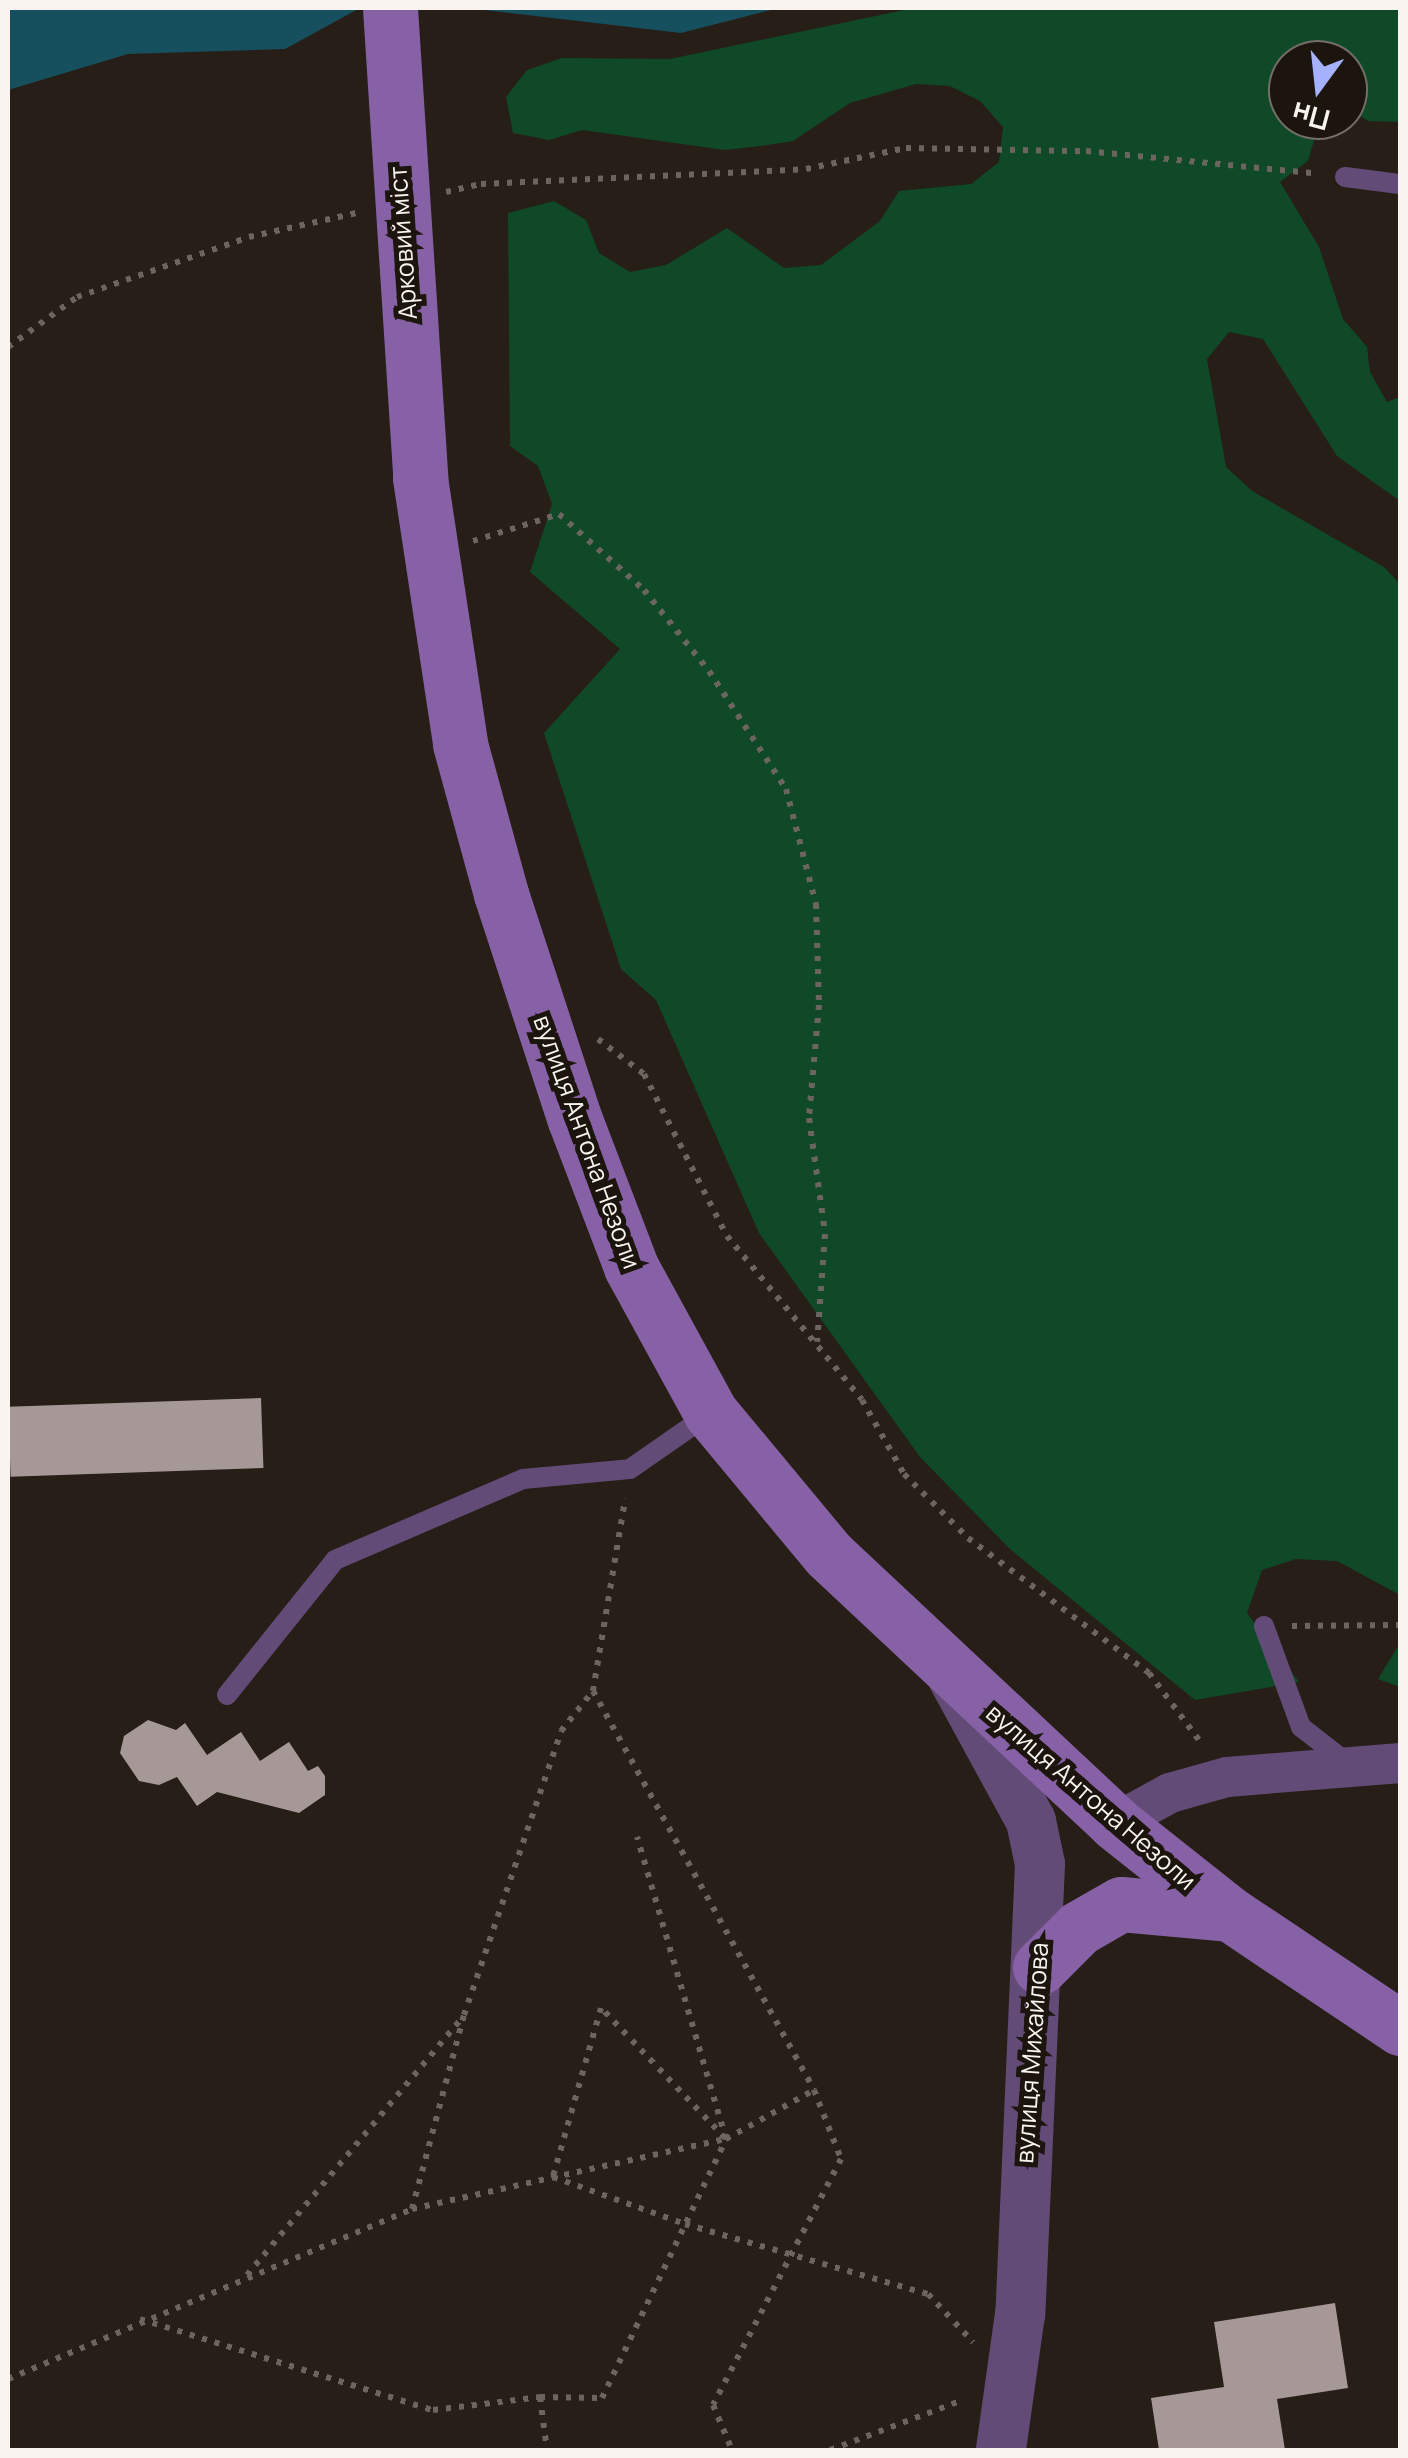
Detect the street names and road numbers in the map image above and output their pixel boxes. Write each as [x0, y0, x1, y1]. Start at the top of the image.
street label: Арковий міст [383, 165, 423, 321]
street label: вулиця Антона Незоли [527, 1011, 647, 1273]
street label: вулиця Антона Незоли [980, 1698, 1202, 1896]
street label: вулиця Михайлова [1009, 1942, 1055, 2164]

